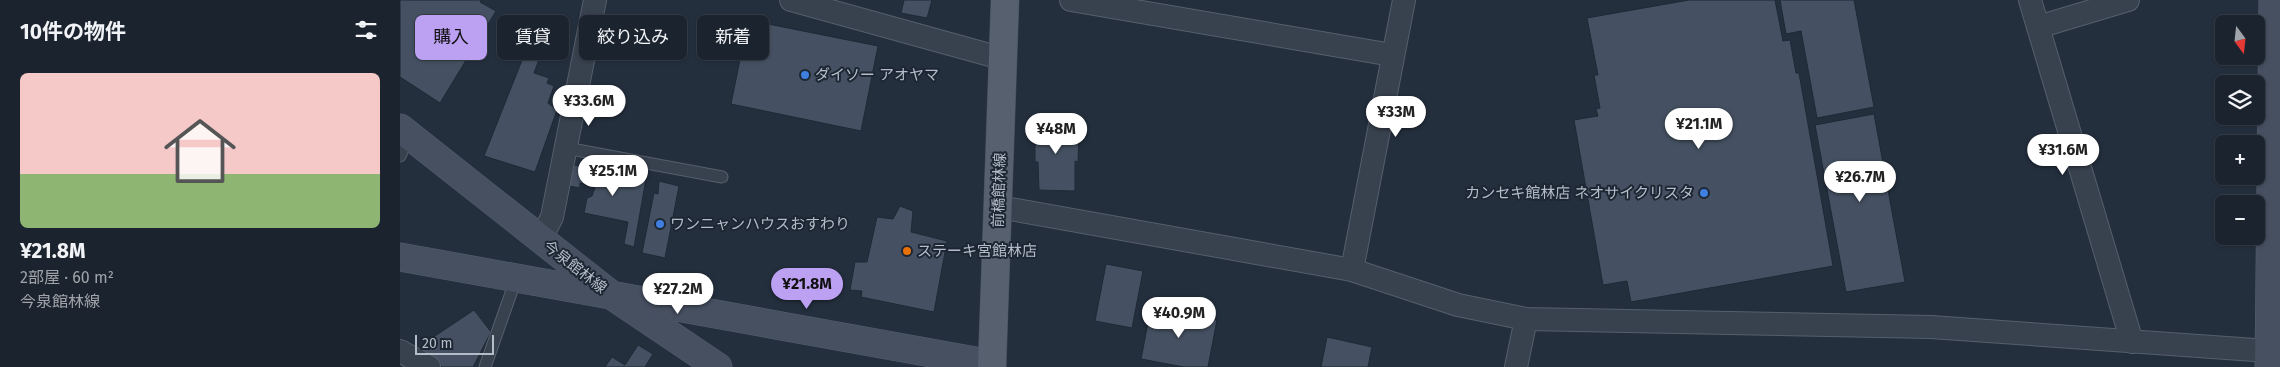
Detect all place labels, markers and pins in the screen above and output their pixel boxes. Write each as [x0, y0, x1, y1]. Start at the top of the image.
place label: ダイソー アオヤマ [815, 66, 939, 84]
marker: ダイソー アオヤマ [799, 69, 811, 81]
pin: ¥33.6M [548, 84, 630, 127]
pin: ¥33M [1366, 96, 1426, 138]
pin: ¥21.1M [1658, 108, 1740, 150]
pin: ¥48M [1026, 112, 1086, 155]
pin: ¥31.6M [2022, 134, 2104, 176]
pin: ¥25.1M [572, 154, 654, 197]
pin: ¥26.7M [1819, 160, 1901, 203]
place label: カンセキ館林店 ネオサイクリスタ [1465, 184, 1694, 202]
marker: カンセキ館林店 ネオサイクリスタ [1698, 187, 1710, 199]
place label: ワンニャンハウスおすわり [670, 215, 850, 233]
marker: ワンニャンハウスおすわり [654, 218, 666, 230]
place label: ステーキ宮館林店 [917, 242, 1037, 260]
marker: ステーキ宮館林店 [901, 245, 913, 257]
pin: ¥21.8M [766, 268, 848, 310]
pin: ¥27.2M [637, 272, 719, 315]
pin: ¥40.9M [1138, 296, 1220, 339]

